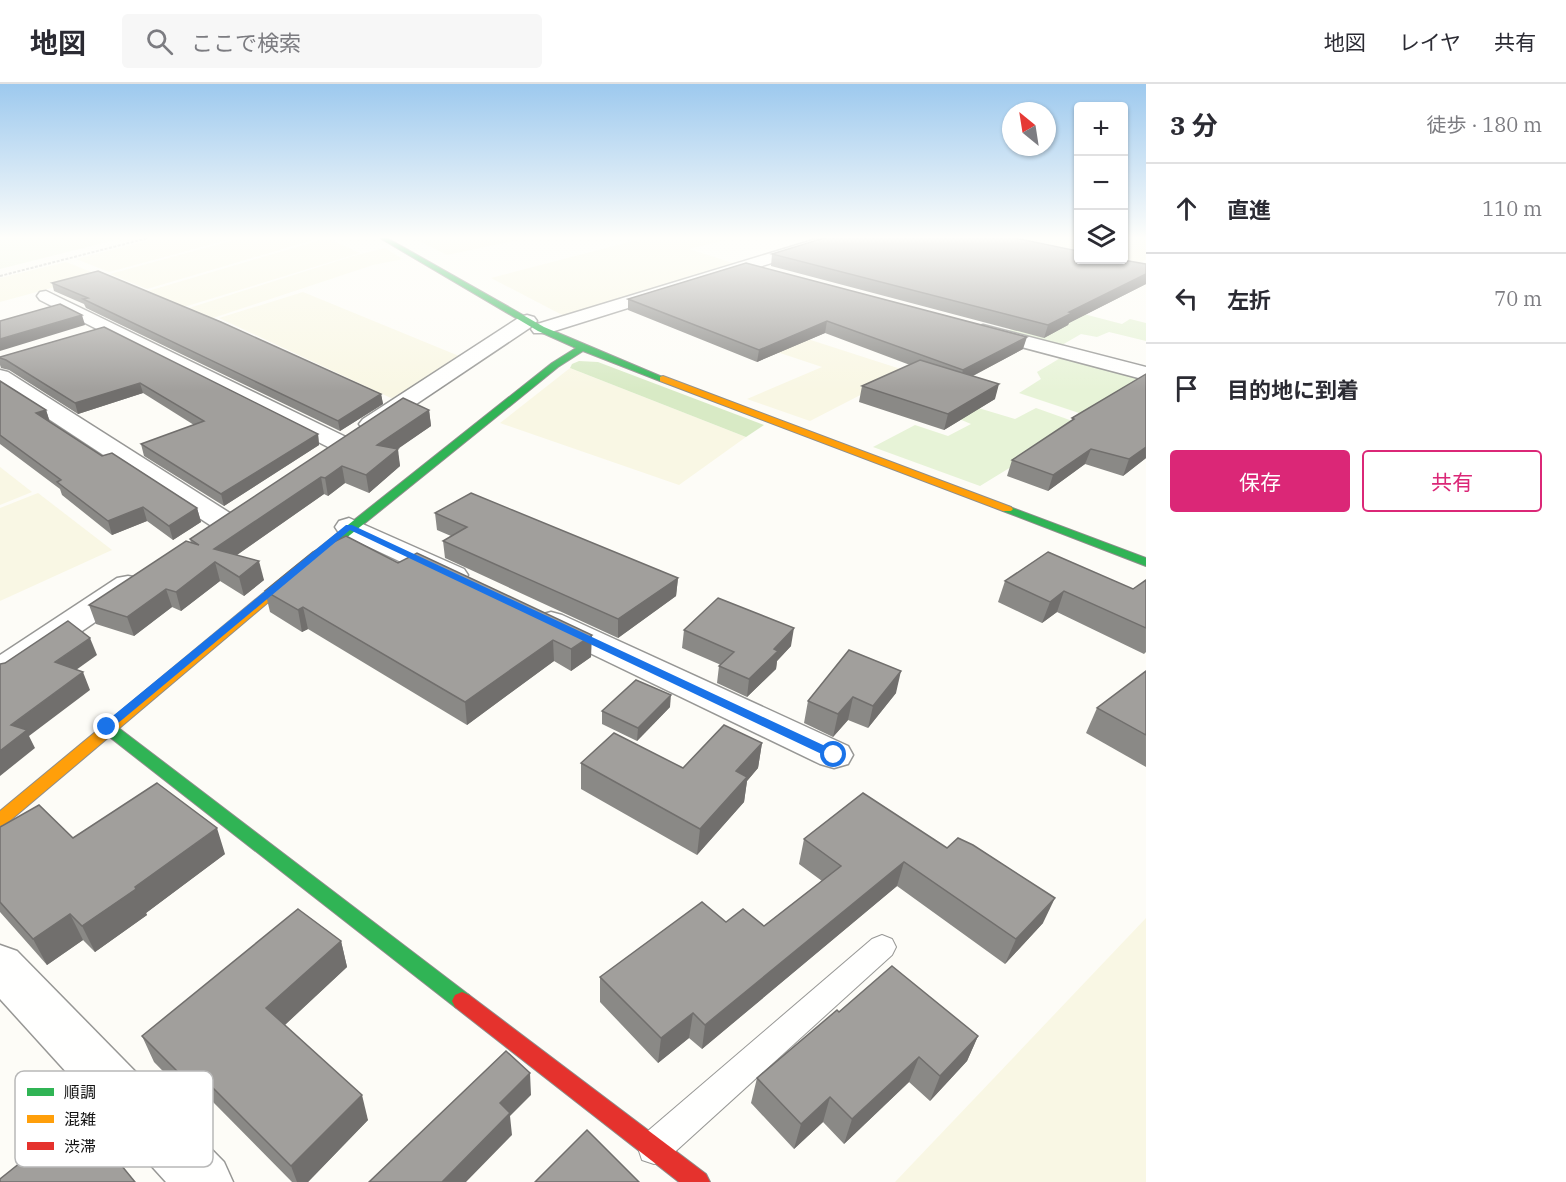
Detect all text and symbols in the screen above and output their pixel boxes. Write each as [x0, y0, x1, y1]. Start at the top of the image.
search box [122, 14, 542, 68]
text: 地図 [30, 24, 86, 61]
icon: search [143, 25, 176, 58]
text: ここで検索 [191, 28, 301, 57]
text: 地図 [1324, 28, 1366, 56]
text: レイヤ [1399, 28, 1461, 56]
text: 共有 [1494, 28, 1536, 56]
north arrow [1002, 102, 1056, 156]
map controls [1074, 102, 1128, 264]
button: + [1074, 102, 1128, 156]
text: 3 分 [1170, 108, 1218, 142]
text: 徒歩 · 180 m [1427, 111, 1542, 138]
button: − [1074, 156, 1128, 210]
icon: ahead [1170, 192, 1203, 225]
text: 直進 [1227, 195, 1271, 224]
text: 110 m [1482, 195, 1542, 222]
button: layers [1074, 210, 1128, 264]
icon: left [1170, 282, 1203, 315]
text: 左折 [1227, 285, 1271, 314]
text: 70 m [1494, 285, 1542, 312]
icon: arrive [1170, 372, 1203, 405]
text: 目的地に到着 [1227, 375, 1359, 404]
button: 保存 [1170, 450, 1350, 512]
button: 共有 [1362, 450, 1542, 512]
route end [93, 713, 119, 739]
route start [820, 741, 846, 767]
legend [15, 1071, 213, 1167]
text: 順調 [64, 1082, 96, 1102]
text: 混雑 [64, 1109, 96, 1129]
text: 渋滞 [64, 1136, 96, 1156]

